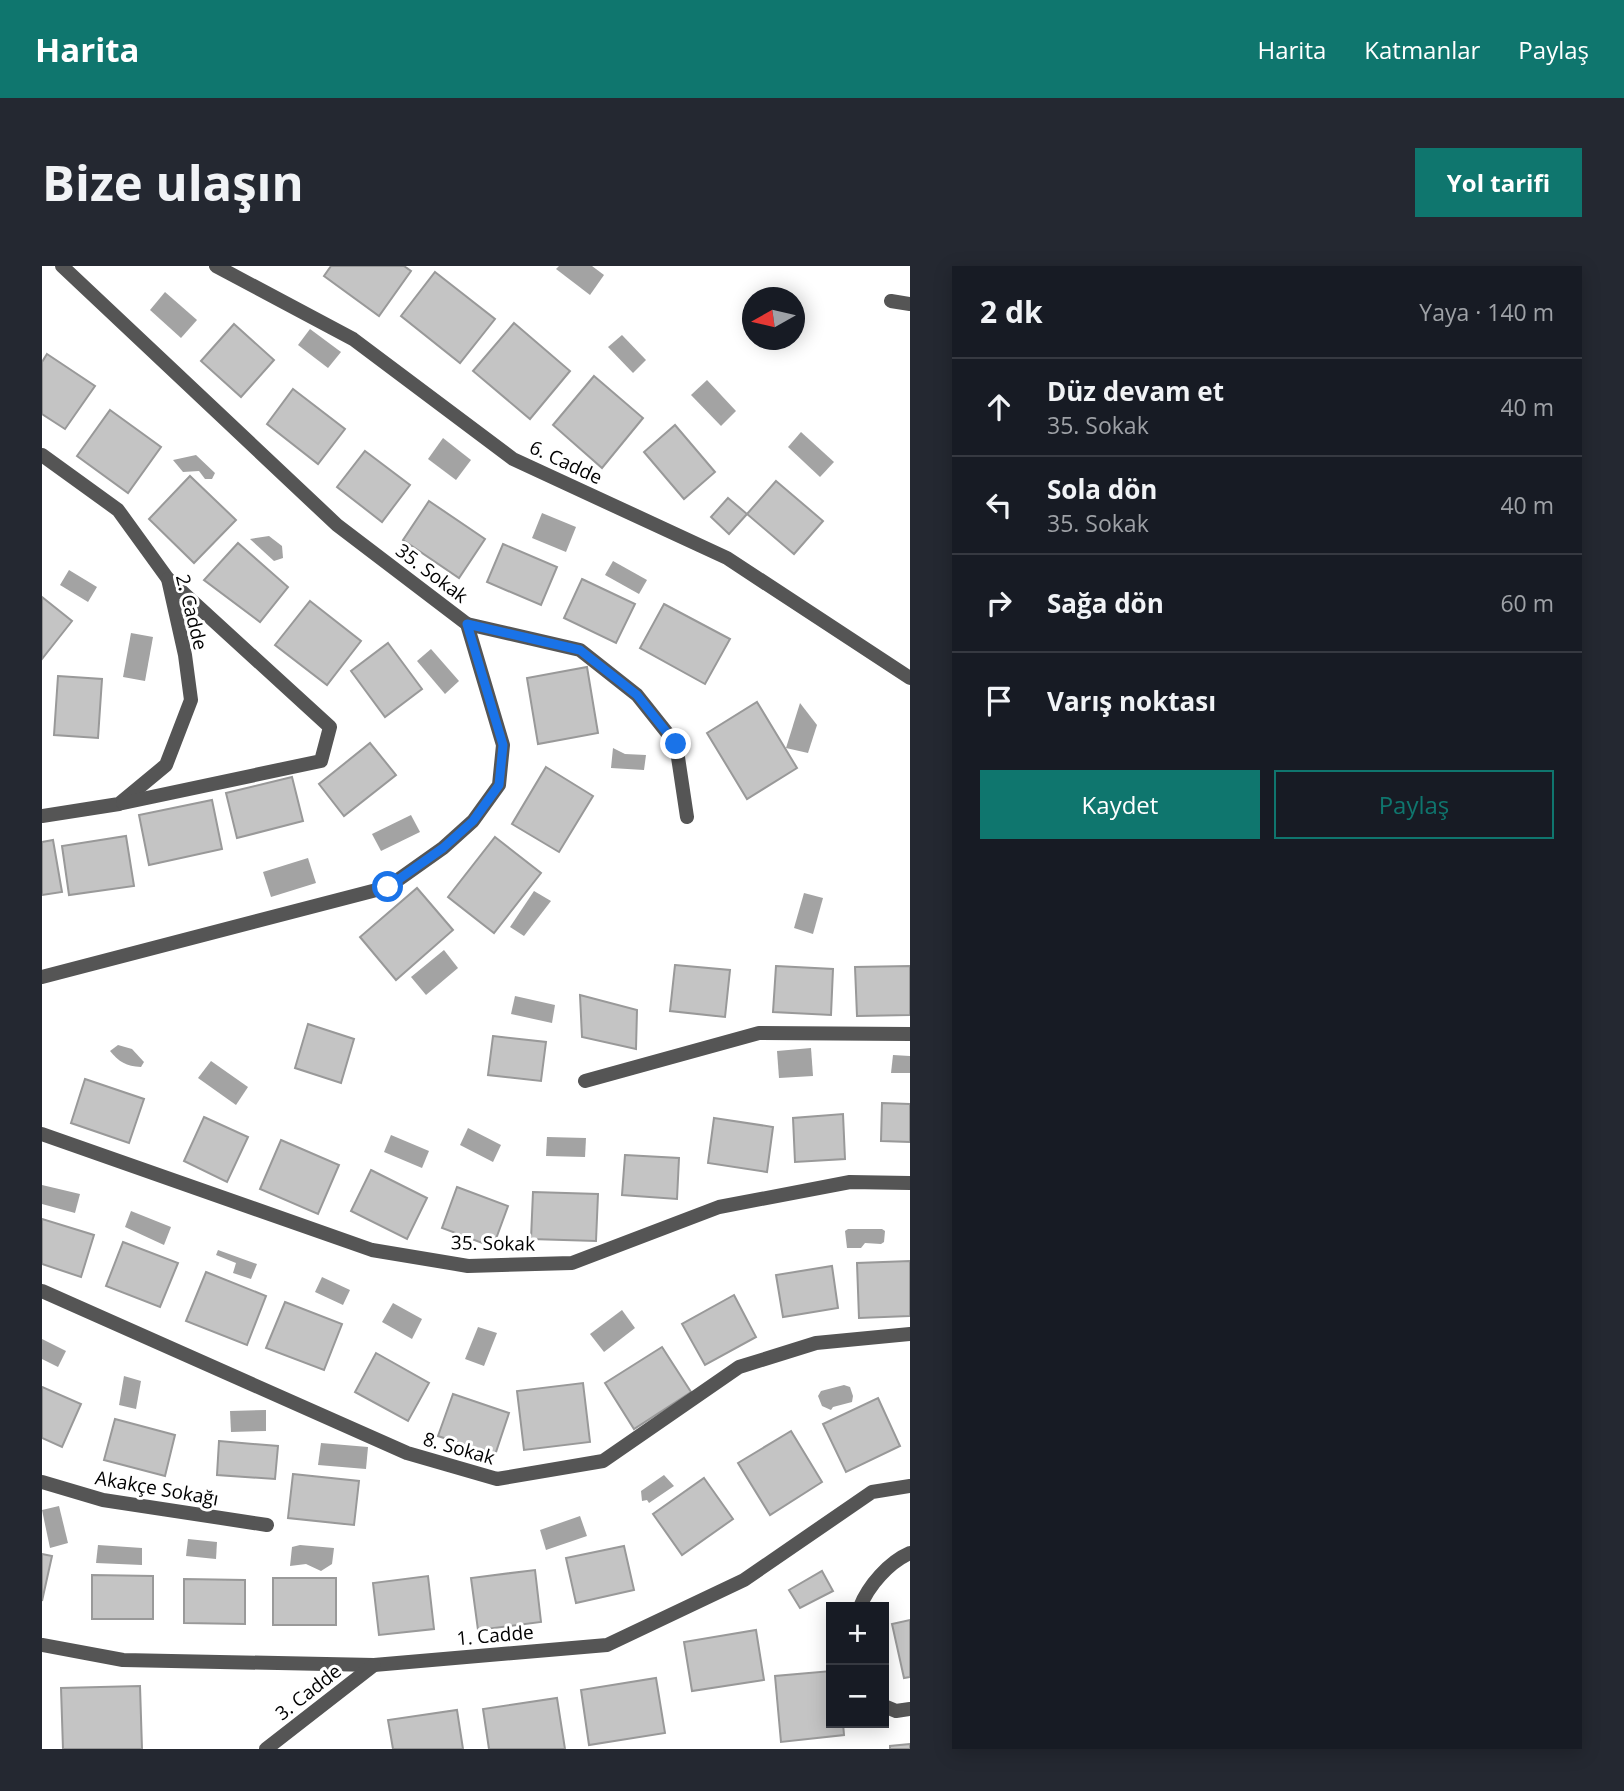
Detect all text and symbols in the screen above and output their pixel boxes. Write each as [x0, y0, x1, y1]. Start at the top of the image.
text: Harita [35, 27, 140, 72]
text: Harita [1258, 33, 1326, 66]
text: Katmanlar [1364, 33, 1480, 66]
text: Paylaş [1518, 33, 1589, 66]
button: Yol tarifi [1415, 148, 1582, 217]
text: Bize ulaşın [42, 149, 304, 215]
north arrow [742, 287, 805, 350]
text: 2 dk [980, 291, 1043, 332]
text: Yaya · 140 m [1419, 296, 1554, 328]
text: Düz devam et [1047, 373, 1224, 409]
icon: ahead [980, 388, 1018, 426]
text: 40 m [1500, 391, 1554, 423]
text: 35. Sokak [1047, 409, 1149, 441]
street label: 6. Cadde [526, 434, 606, 490]
text: Sola dön [1047, 471, 1157, 507]
icon: left [980, 486, 1018, 524]
text: 40 m [1500, 489, 1554, 521]
text: 35. Sokak [1047, 507, 1149, 539]
street label: 35. Sokak [391, 537, 473, 609]
street label: 2. Cadde [170, 571, 214, 653]
icon: right [980, 584, 1018, 622]
text: Sağa dön [1047, 585, 1164, 621]
text: 60 m [1500, 587, 1554, 619]
icon: arrive [980, 682, 1018, 720]
text: Varış noktası [1047, 683, 1216, 719]
route end [660, 728, 691, 759]
button: Kaydet [980, 770, 1260, 839]
button: Paylaş [1274, 770, 1554, 839]
route start [372, 871, 403, 902]
street label: 35. Sokak [451, 1229, 535, 1257]
street label: 8. Sokak [420, 1425, 498, 1471]
street label: Akakçe Sokağı [93, 1464, 221, 1512]
map controls [826, 1602, 889, 1728]
button: + [826, 1602, 889, 1665]
street label: 1. Cadde [455, 1619, 535, 1651]
street label: 3. Cadde [270, 1658, 346, 1726]
button: − [826, 1665, 889, 1728]

